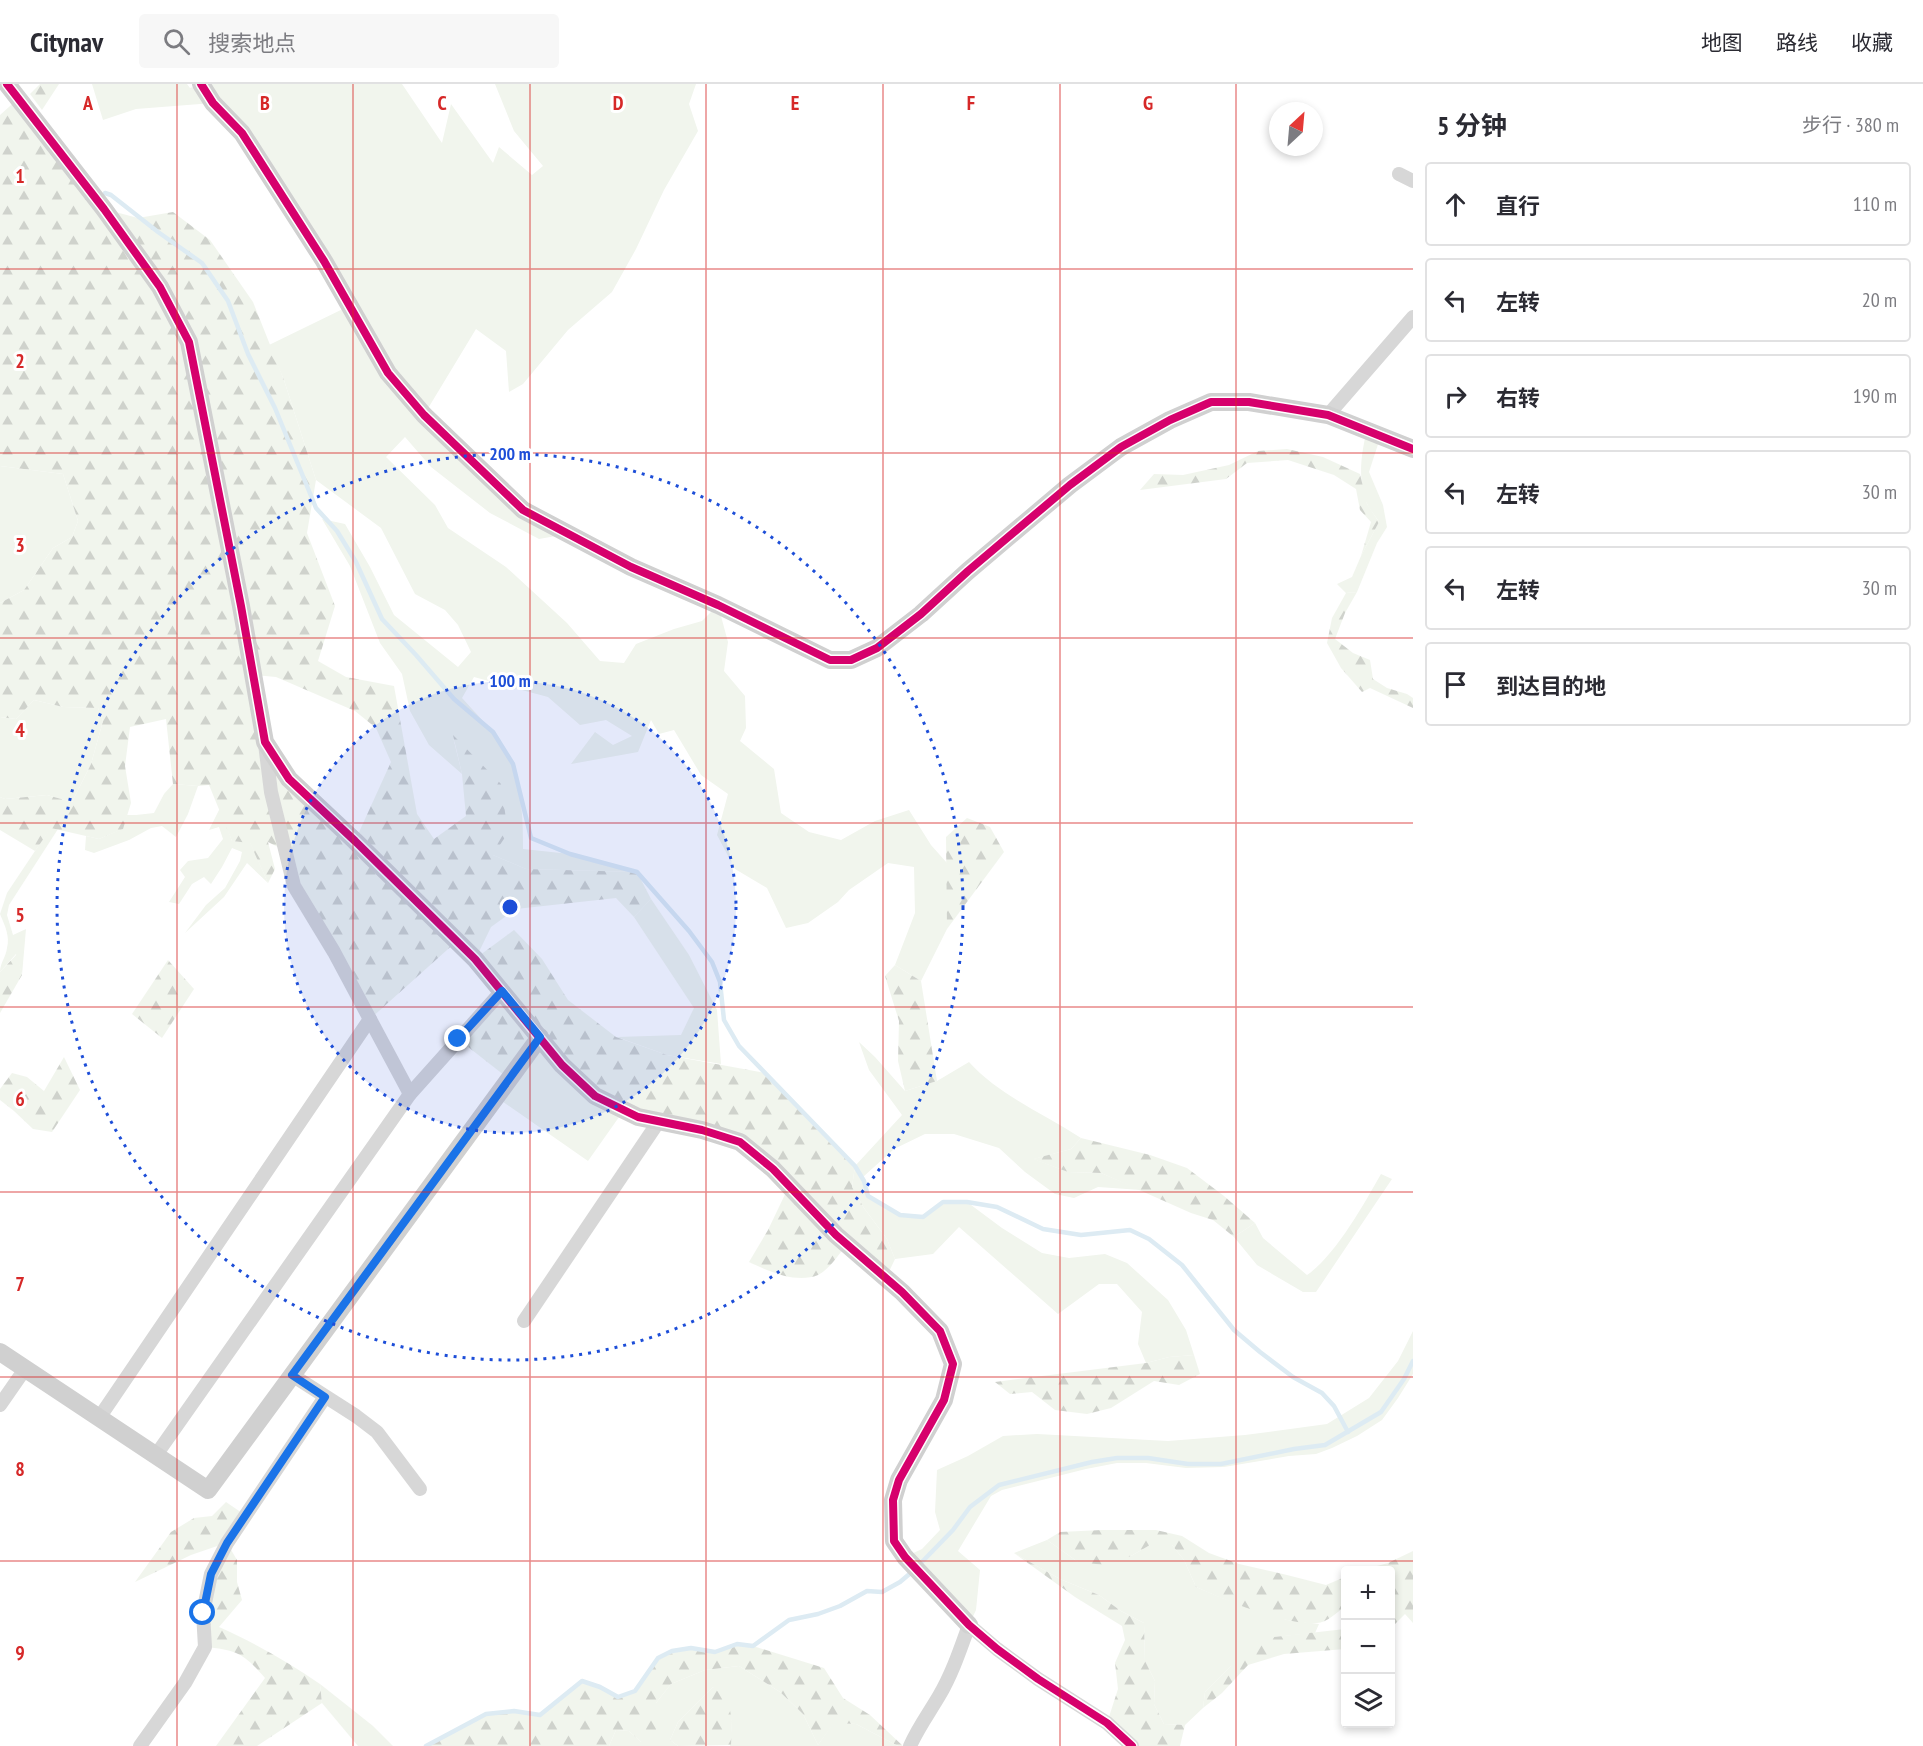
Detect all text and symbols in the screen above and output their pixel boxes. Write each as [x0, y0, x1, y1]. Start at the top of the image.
search box [139, 14, 559, 68]
text: Citynav [30, 23, 103, 60]
icon: search [160, 25, 193, 58]
text: 搜索地点 [208, 29, 296, 57]
text: 地图 [1701, 29, 1743, 56]
text: 路线 [1776, 29, 1818, 56]
text: 收藏 [1851, 29, 1893, 56]
text: A [82, 90, 94, 116]
text: B [260, 90, 270, 116]
text: C [437, 90, 447, 116]
text: D [613, 90, 624, 116]
text: E [791, 90, 799, 116]
text: F [967, 90, 975, 116]
text: G [1143, 90, 1153, 116]
north arrow [1269, 102, 1323, 156]
text: 5 分钟 [1437, 109, 1507, 142]
text: 步行 · 380 m [1802, 112, 1899, 138]
text: 1 [15, 163, 25, 189]
icon: ahead [1439, 188, 1472, 221]
text: 110 m [1853, 191, 1897, 217]
text: 直行 [1496, 192, 1540, 220]
icon: left [1439, 284, 1472, 317]
text: 20 m [1862, 287, 1897, 313]
text: 左转 [1496, 288, 1540, 316]
text: 2 [15, 348, 25, 374]
icon: right [1439, 380, 1472, 413]
text: 190 m [1853, 383, 1897, 409]
text: 右转 [1496, 384, 1540, 412]
text: 200 m [489, 442, 531, 465]
icon: left [1439, 476, 1472, 509]
text: 30 m [1862, 479, 1897, 505]
text: 左转 [1496, 480, 1540, 508]
text: 3 [15, 532, 25, 558]
icon: left [1439, 572, 1472, 605]
text: 30 m [1862, 575, 1897, 601]
text: 左转 [1496, 576, 1540, 604]
icon: arrive [1439, 668, 1472, 701]
text: 100 m [489, 669, 531, 692]
text: 到达目的地 [1496, 672, 1606, 700]
text: 4 [15, 717, 25, 743]
centre of rings [500, 897, 520, 917]
text: 5 [15, 902, 25, 928]
route end [444, 1025, 470, 1051]
text: 6 [15, 1086, 25, 1112]
text: 7 [15, 1271, 25, 1297]
text: 8 [15, 1456, 25, 1482]
map controls [1341, 1566, 1395, 1728]
button: + [1341, 1566, 1395, 1620]
route start [189, 1599, 215, 1625]
button: − [1341, 1620, 1395, 1674]
text: 9 [15, 1640, 25, 1666]
button: layers [1341, 1674, 1395, 1728]

